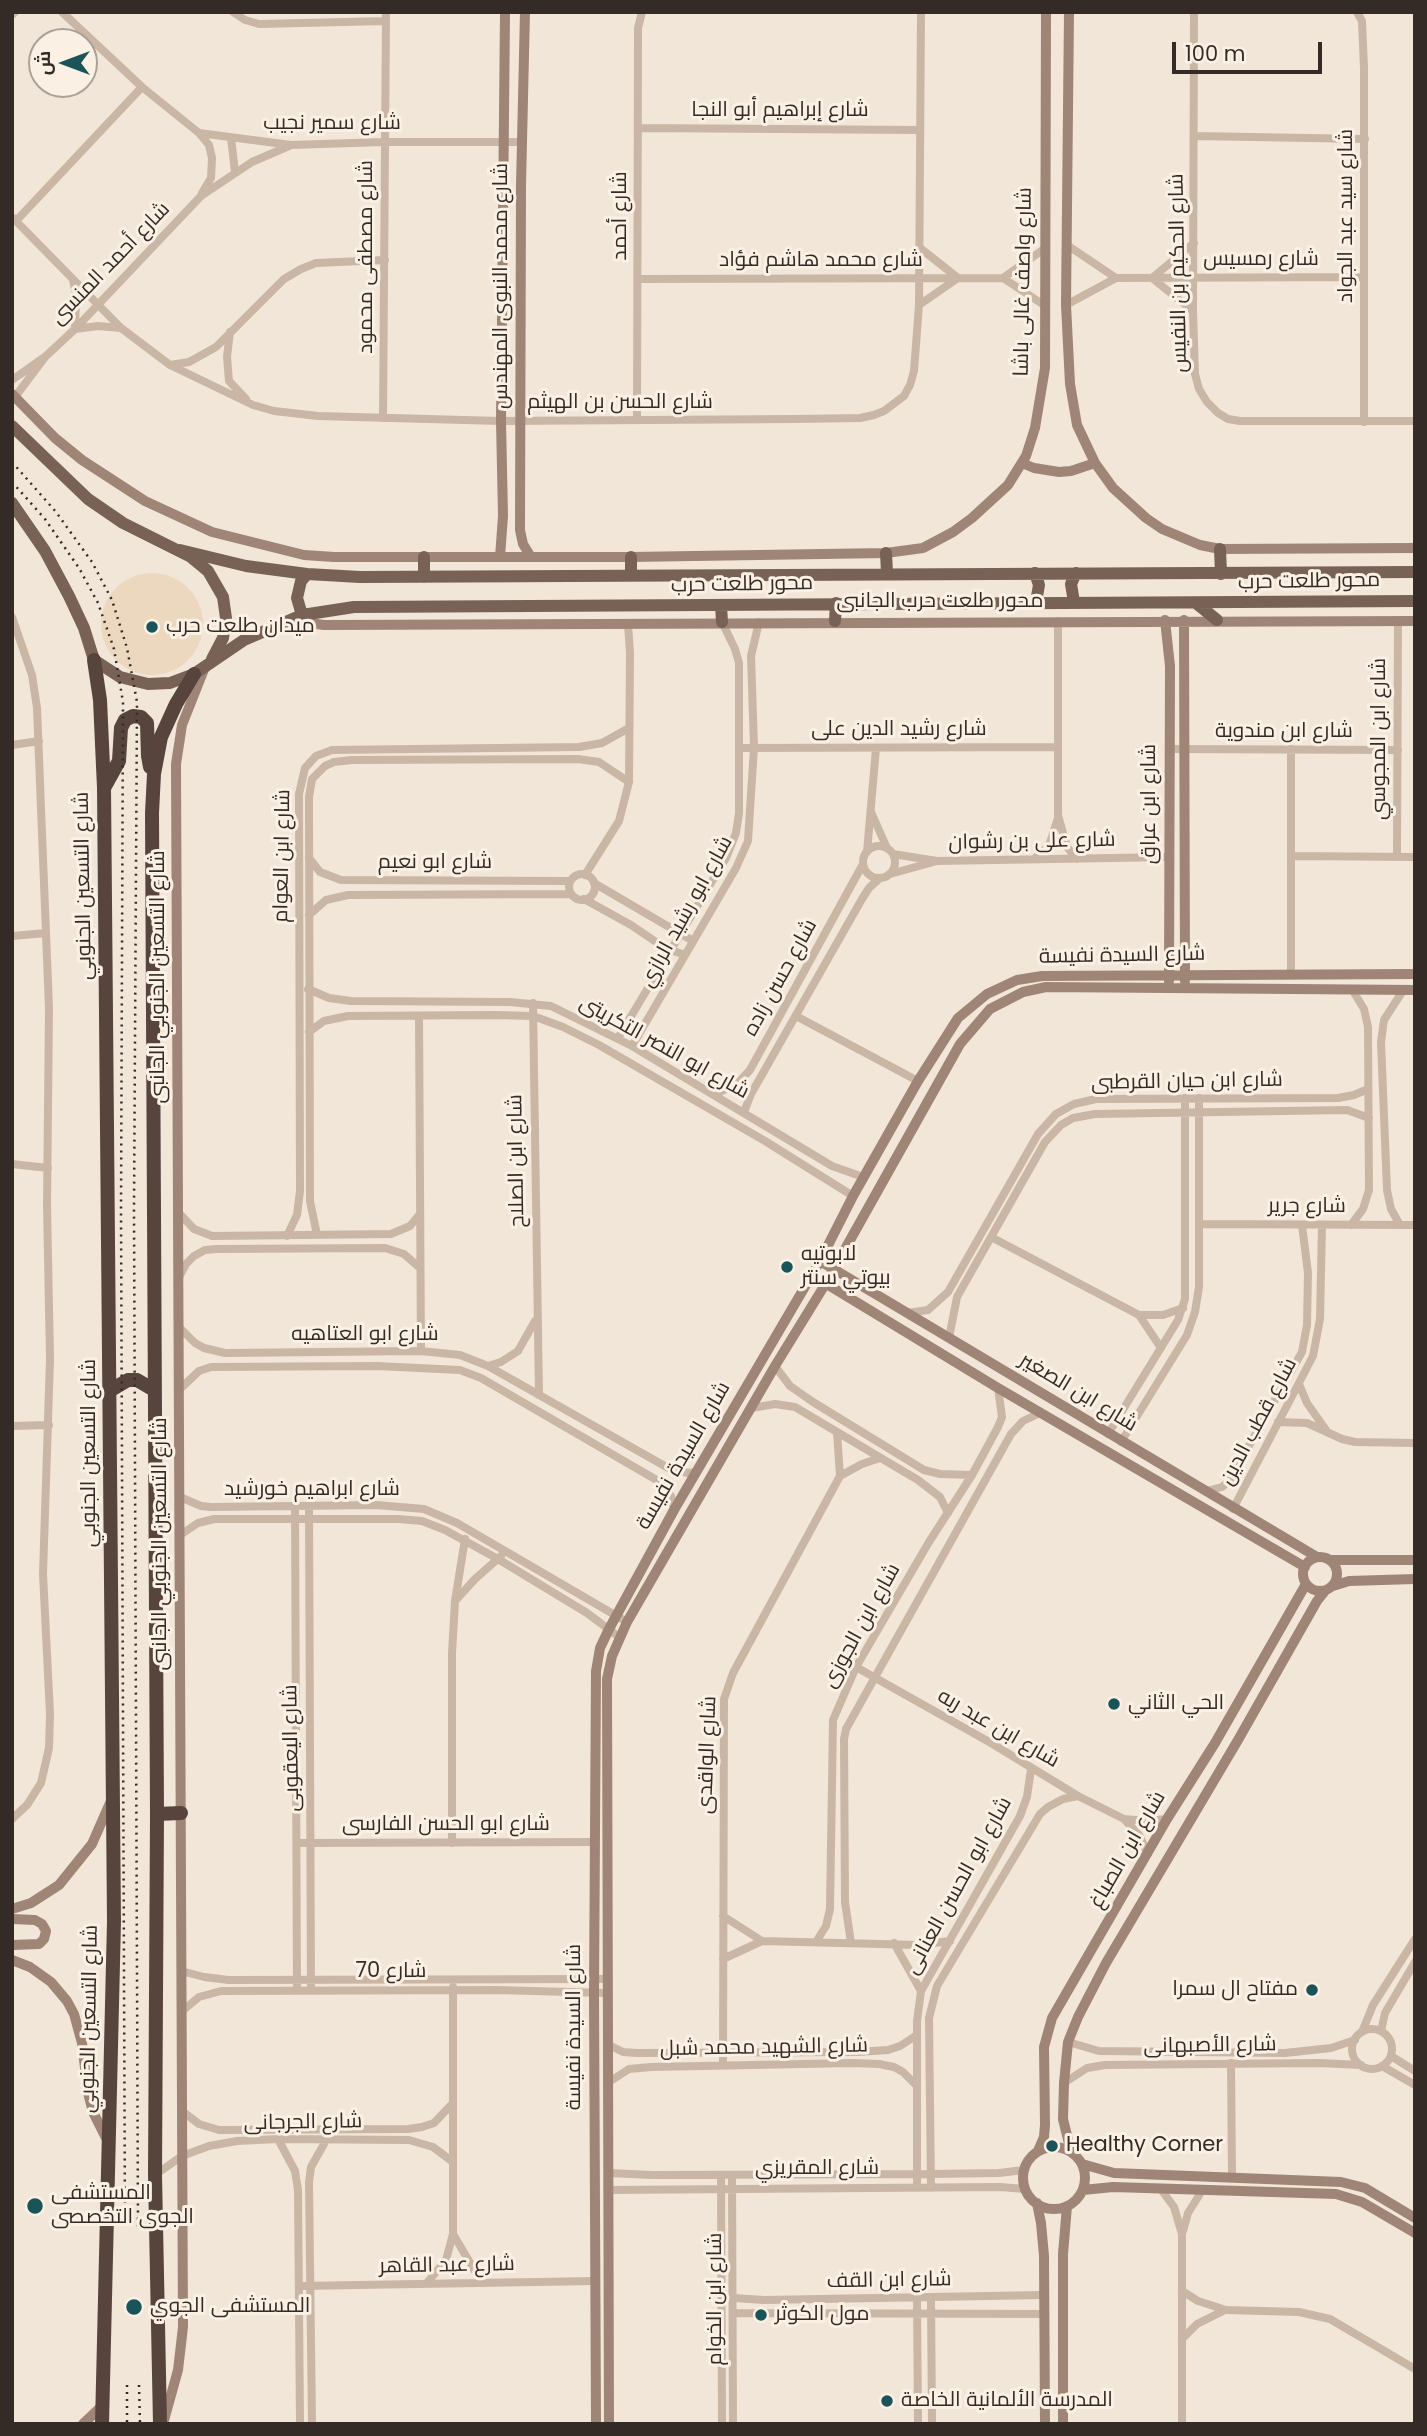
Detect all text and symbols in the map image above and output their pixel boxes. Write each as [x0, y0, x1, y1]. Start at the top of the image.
north arrow [28, 28, 98, 98]
scale bar [1175, 28, 1326, 72]
text: 100 m [1185, 39, 1245, 68]
text: ش [30, 51, 57, 75]
street label: شارع إبراهيم أبو النجا [691, 98, 869, 124]
street label: شارع سمير نجيب [263, 111, 401, 137]
street label: شارع سيد عبد الجواد [1334, 129, 1360, 303]
street label: شارع مصطفى محمود [354, 160, 380, 354]
street label: شارع محمد النبوى المهندس [489, 163, 515, 409]
street label: شارع أحمد [608, 172, 634, 260]
street label: شارع الحكيم بن النفيس [1165, 173, 1193, 373]
street label: شارع واصف غالى باشا [1010, 187, 1038, 377]
street label: شارع أحمد المنسى [46, 197, 176, 331]
street label: شارع رمسيس [1203, 247, 1319, 273]
street label: شارع محمد هاشم فؤاد [719, 248, 923, 274]
street label: شارع الحسن بن الهيثم [527, 390, 713, 416]
street label: محور طلعت حرب [1238, 568, 1380, 596]
street label: محور طلعت حرب [671, 571, 813, 599]
street label: محور طلعت حرب الجانبى [837, 589, 1043, 615]
place label: ميدان طلعت حرب [166, 614, 315, 640]
marker: ميدان طلعت حرب [144, 619, 160, 635]
street label: شارع ابن المجوسي [1367, 658, 1393, 820]
street label: شارع رشيد الدين على [811, 717, 987, 743]
street label: شارع ابن مندوية [1215, 719, 1353, 745]
street label: شارع ابن عراق [1137, 744, 1163, 864]
street label: شارع ابن العوام [269, 789, 297, 923]
street label: شارع التسعين الجنوبي [70, 792, 98, 980]
street label: شارع على بن رشوان [948, 828, 1116, 856]
street label: شارع ابو رشيد الرازي [635, 832, 739, 992]
street label: شارع التسعين الجنوبي الجانبى [146, 850, 172, 1104]
street label: شارع ابو نعيم [378, 850, 492, 876]
street label: شارع حسن زاده [739, 915, 823, 1041]
street label: شارع السيدة نفيسة [1039, 942, 1205, 970]
street label: شارع ابو النصر التكريتى [575, 991, 753, 1105]
street label: شارع ابن حيان القرطبى [1091, 1068, 1283, 1096]
street label: شارع ابن الصلاح [503, 1094, 531, 1228]
street label: شارع جرير [1268, 1194, 1346, 1220]
place label: لابوتيه بيوتي سنتر [801, 1242, 891, 1292]
marker: لابوتيه بيوتي سنتر [779, 1259, 795, 1275]
street label: شارع ابو العتاهيه [291, 1322, 439, 1348]
street label: شارع ابن الصغير [1015, 1348, 1141, 1438]
street label: شارع قطب الدين [1215, 1354, 1303, 1490]
street label: شارع التسعين الجنوبي [77, 1359, 103, 1547]
street label: شارع السيدة نفيسة [631, 1378, 737, 1534]
street label: شارع التسعين الجنوبي الجانبى [148, 1417, 174, 1671]
street label: شارع ابراهيم خورشيد [224, 1477, 400, 1503]
street label: شارع ابن الجوزى [817, 1559, 907, 1693]
street label: شارع اليعقوبى [278, 1684, 306, 1812]
street label: شارع ابن عبد ربه [933, 1684, 1063, 1774]
place label: الحي الثاني [1128, 1691, 1224, 1717]
street label: شارع الواقدى [693, 1695, 723, 1815]
marker: الحي الثاني [1106, 1696, 1122, 1712]
street label: شارع ابن الصباغ [1084, 1787, 1172, 1913]
street label: شارع ابو الحسن العنانى [900, 1793, 1018, 1979]
street label: شارع ابو الحسن الفارسى [342, 1812, 550, 1838]
street label: شارع التسعين الجنوبي [76, 1925, 104, 2113]
street label: شارع السيدة نفيسة [562, 1944, 588, 2110]
street label: شارع 70 [356, 1959, 426, 1985]
place label: مفتاح ال سمرا [1172, 1977, 1298, 2003]
marker: مفتاح ال سمرا [1304, 1982, 1320, 1998]
street label: شارع الأصبهانى [1143, 2032, 1277, 2060]
street label: شارع الشهيد محمد شبل [660, 2034, 868, 2062]
street label: شارع الجرجانى [243, 2109, 363, 2137]
place label: Healthy Corner [1066, 2133, 1223, 2159]
marker: Healthy Corner [1044, 2138, 1060, 2154]
street label: شارع المقريزي [755, 2156, 879, 2182]
place label: المستشفى الجوى التخصصى [51, 2181, 194, 2231]
marker: المستشفى الجوى التخصصى [25, 2196, 45, 2216]
street label: شارع ابن الخوام [703, 2233, 729, 2365]
street label: شارع عبد القاهر [379, 2252, 515, 2280]
street label: شارع ابن القف [826, 2267, 952, 2295]
place label: المستشفى الجوي [150, 2294, 311, 2320]
marker: المستشفى الجوي [124, 2297, 144, 2317]
place label: مول الكوثر [775, 2302, 869, 2328]
marker: مول الكوثر [753, 2307, 769, 2323]
place label: المدرسة الألمانية الخاصة [901, 2388, 1113, 2414]
marker: المدرسة الألمانية الخاصة [879, 2393, 895, 2409]

